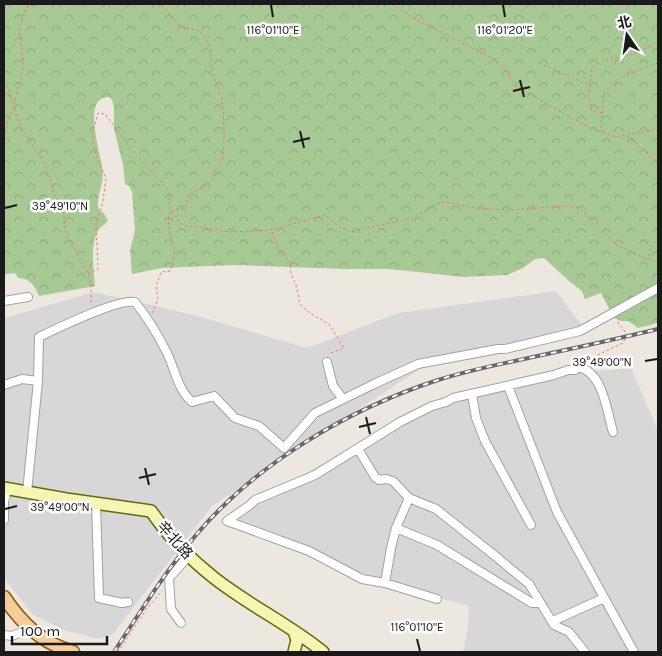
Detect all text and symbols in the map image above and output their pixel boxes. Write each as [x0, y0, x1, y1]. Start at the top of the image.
north arrow [602, 10, 652, 60]
text: 北 [615, 13, 633, 33]
text: 116°01'10"E [246, 23, 300, 37]
text: 116°01'20"E [477, 23, 533, 37]
text: 39°49'10"N [32, 199, 88, 213]
text: 39°49'00"N [572, 355, 632, 369]
text: 39°49'00"N [30, 500, 90, 514]
street label: 辛北路 [153, 517, 197, 563]
scale bar [12, 614, 108, 646]
text: 116°01'10"E [390, 620, 444, 634]
text: 100 m [20, 622, 60, 640]

